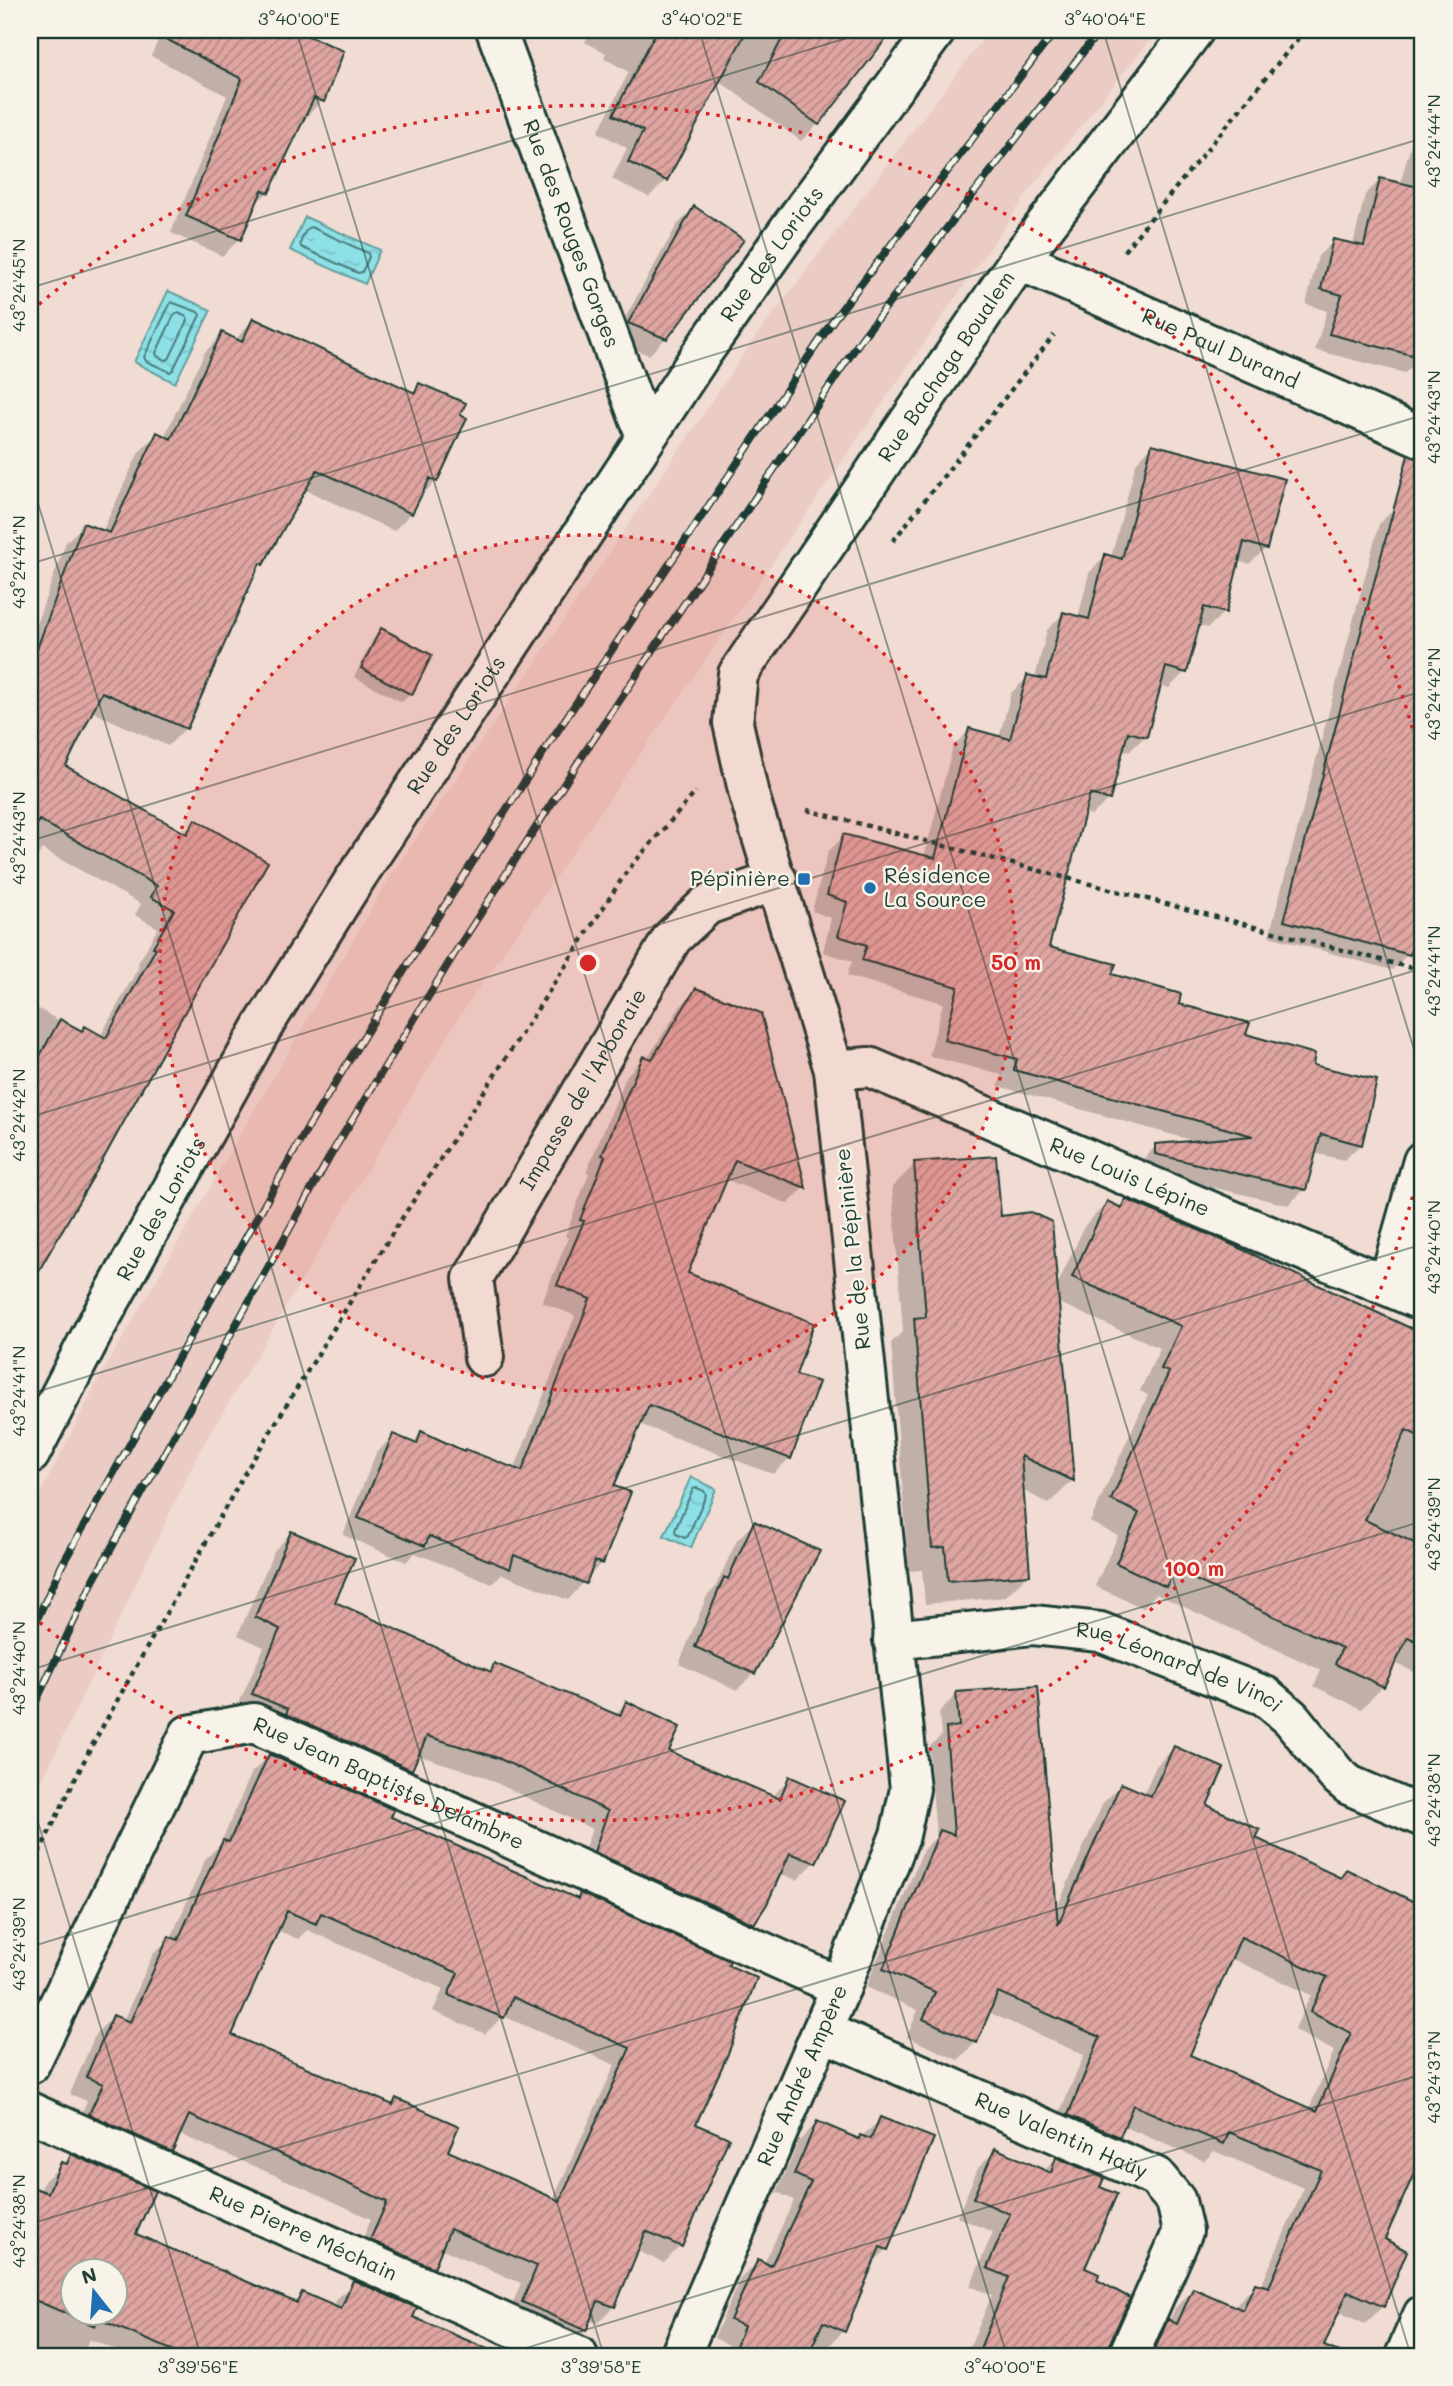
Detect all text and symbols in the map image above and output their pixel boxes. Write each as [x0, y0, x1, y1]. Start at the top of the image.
text: 3°40'00"E [258, 6, 340, 30]
text: 3°40'02"E [662, 6, 742, 30]
text: 3°40'04"E [1064, 6, 1146, 30]
text: 43°24'44"N [1421, 94, 1445, 188]
street label: Rue des Rouges Gorges [518, 115, 627, 351]
street label: Rue des Loriots [713, 180, 828, 326]
text: 43°24'45"N [6, 238, 30, 332]
street label: Rue Bachaga Boualem [871, 265, 1020, 467]
street label: Rue Paul Durand [1138, 301, 1304, 394]
text: 43°24'43"N [1421, 370, 1445, 464]
text: 43°24'44"N [6, 515, 30, 609]
text: 43°24'42"N [1421, 648, 1445, 740]
street label: Rue des Loriots [400, 650, 511, 799]
text: 43°24'43"N [6, 791, 30, 885]
place label: Résidence La Source [884, 861, 991, 912]
place label: Pépinière [690, 864, 790, 891]
marker: Pépinière [796, 871, 812, 887]
marker: Résidence La Source [862, 880, 878, 896]
text: 43°24'41"N [1421, 926, 1445, 1016]
text: 50 m [991, 948, 1041, 975]
centre of rings [576, 951, 600, 975]
street label: Impasse de l'Arboraie [512, 983, 651, 1195]
text: 43°24'42"N [6, 1069, 30, 1161]
street label: Rue Louis Lépine [1046, 1130, 1214, 1221]
street label: Rue des Loriots [109, 1132, 211, 1285]
street label: Rue de la Pépinière [827, 1147, 876, 1351]
text: 43°24'40"N [1421, 1200, 1445, 1294]
text: 43°24'41"N [6, 1346, 30, 1436]
text: 43°24'39"N [1421, 1477, 1445, 1571]
text: 100 m [1164, 1554, 1224, 1581]
street label: Rue Léonard de Vinci [1075, 1615, 1289, 1717]
text: 43°24'40"N [6, 1621, 30, 1715]
street label: Rue Jean Baptiste Delambre [249, 1709, 529, 1855]
text: 43°24'38"N [1421, 1753, 1445, 1847]
text: 43°24'39"N [6, 1897, 30, 1991]
street label: Rue André Ampère [750, 1980, 852, 2170]
text: 43°24'37"N [1421, 2031, 1445, 2123]
street label: Rue Valentin Haüy [971, 2085, 1152, 2184]
text: 43°24'38"N [6, 2174, 30, 2268]
street label: Rue Pierre Méchain [206, 2179, 402, 2286]
north arrow [60, 2256, 130, 2326]
text: N [78, 2261, 99, 2289]
text: 3°39'56"E [158, 2354, 238, 2378]
text: 3°39'58"E [561, 2354, 641, 2378]
text: 3°40'00"E [964, 2354, 1046, 2378]

